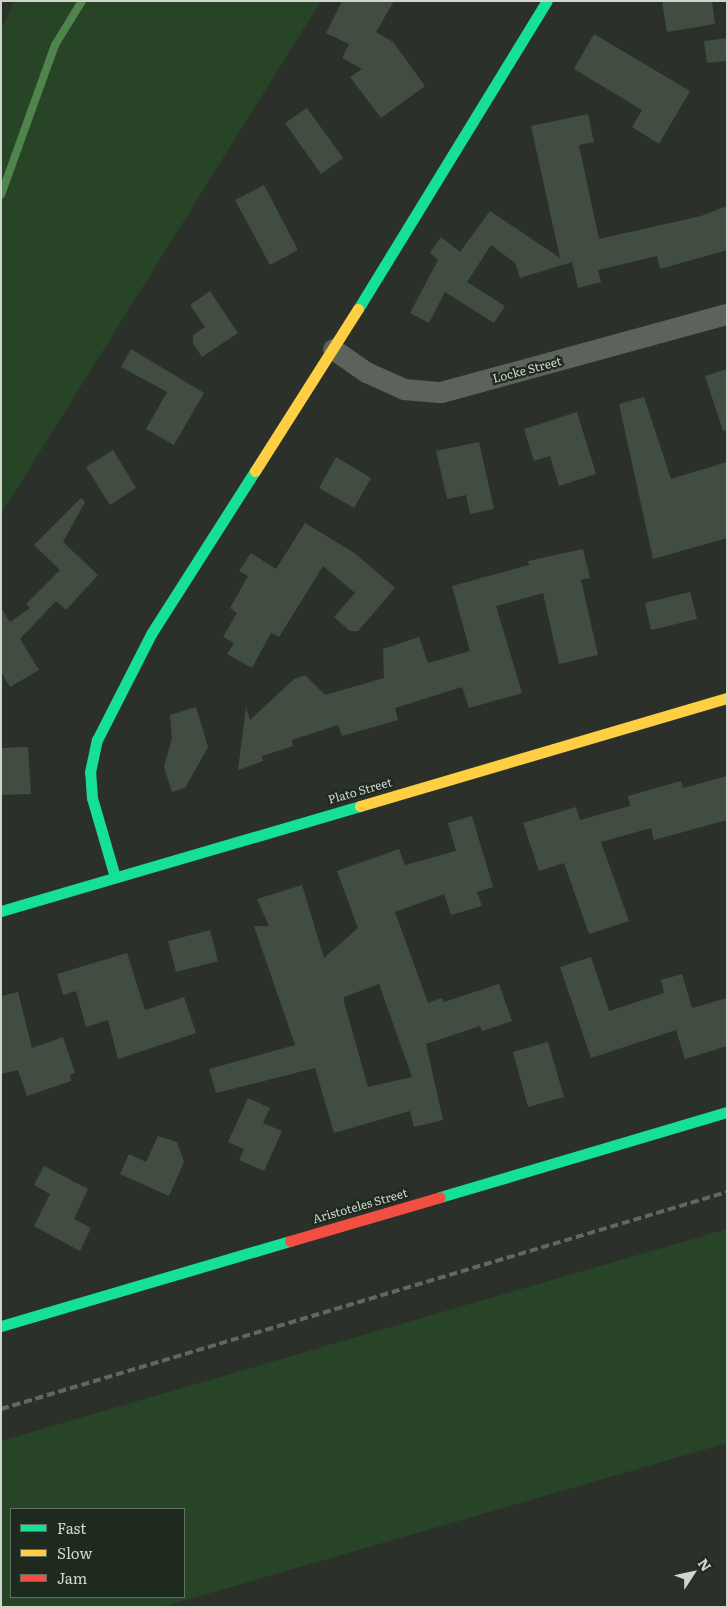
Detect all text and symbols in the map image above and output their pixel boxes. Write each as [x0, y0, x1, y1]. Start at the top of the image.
street label: Locke Street [491, 354, 563, 386]
street label: Plato Street [326, 775, 394, 807]
street label: Aristoteles Street [311, 1186, 409, 1226]
legend [10, 1508, 185, 1598]
text: Fast [57, 1516, 86, 1539]
text: Slow [57, 1541, 92, 1564]
north arrow [668, 1548, 718, 1598]
text: N [694, 1554, 717, 1575]
text: Jam [57, 1566, 87, 1589]

